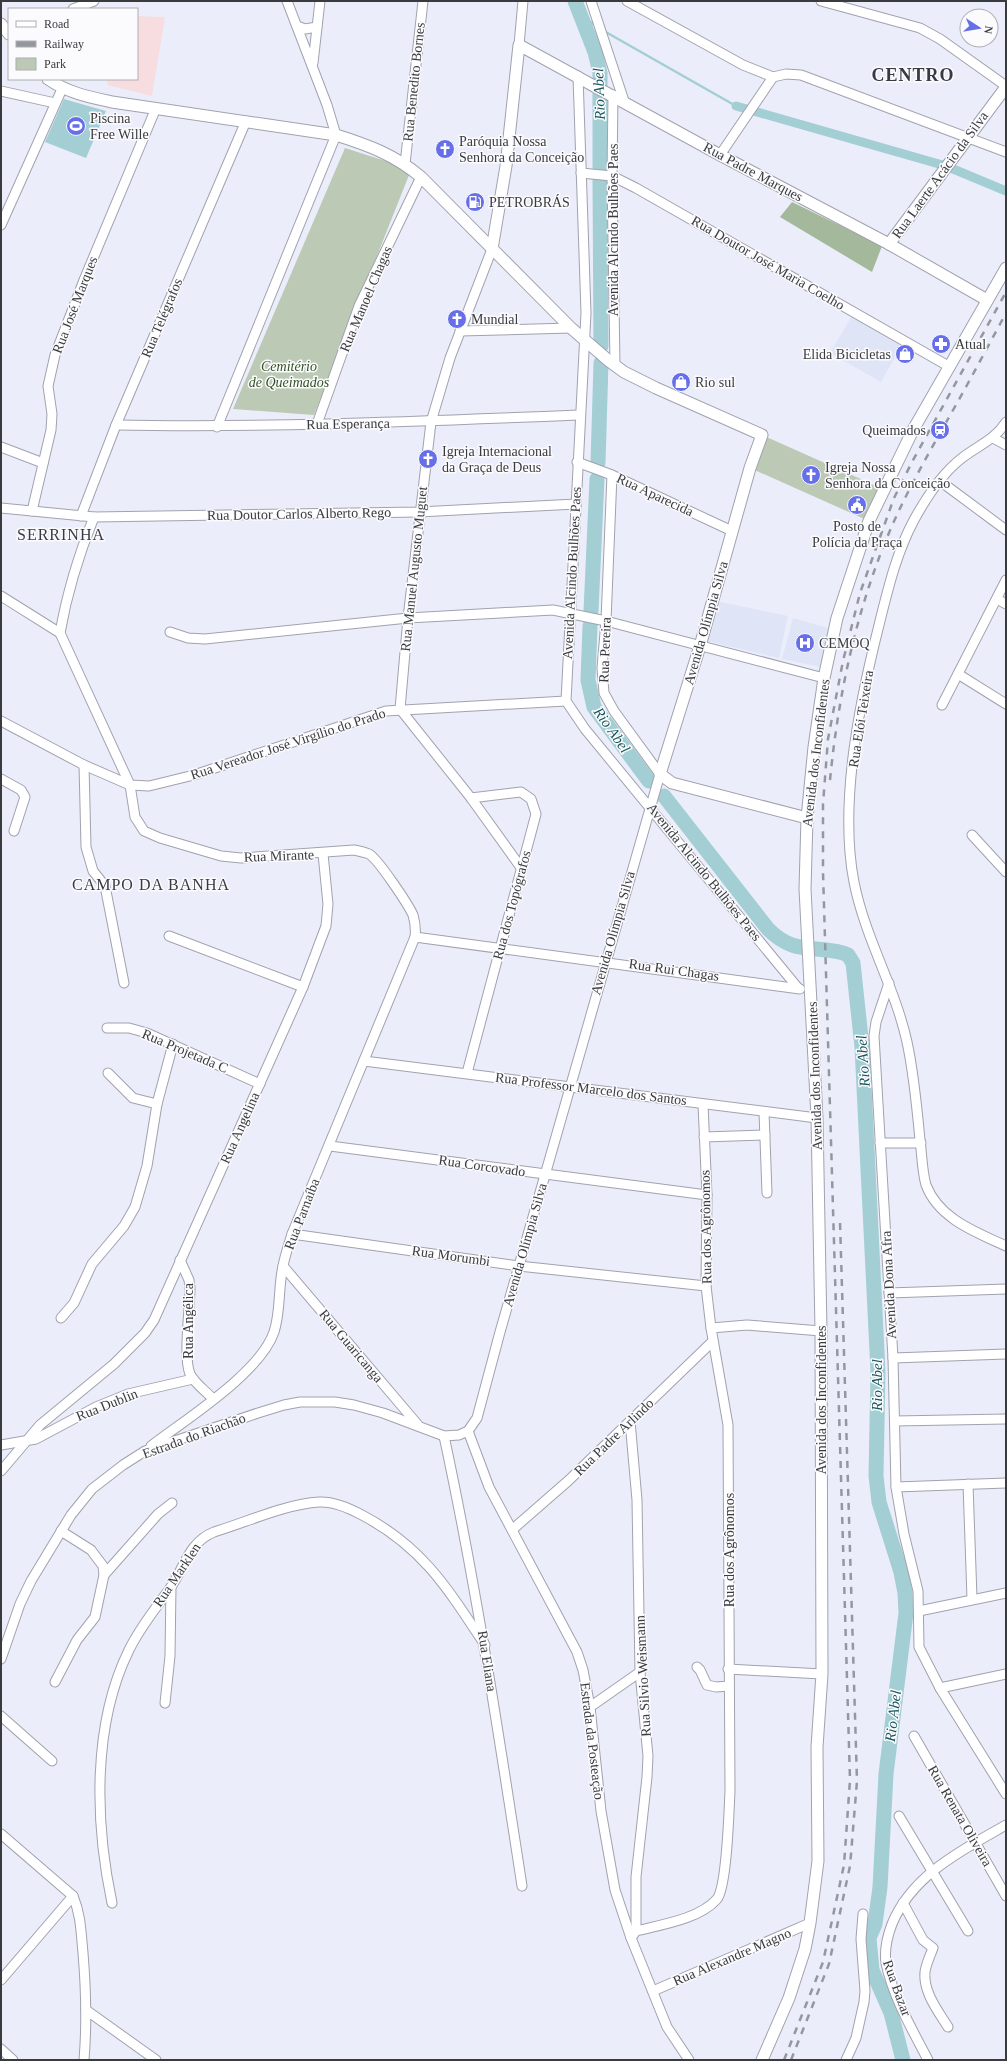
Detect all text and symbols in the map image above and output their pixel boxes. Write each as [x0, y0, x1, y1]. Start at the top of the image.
legend [8, 8, 138, 80]
north arrow [959, 8, 999, 48]
text: Road [44, 17, 69, 31]
street label: Rua Benedito Bornes [400, 22, 428, 142]
text: N [982, 25, 995, 35]
text: Railway [44, 37, 84, 51]
text: Park [44, 57, 66, 71]
district label: CENTRO [871, 65, 955, 85]
water label: Rio Abel [590, 68, 608, 121]
street label: Rua Laerte Acácio da Silva [889, 108, 992, 241]
place label: Piscina Free Wille [90, 111, 149, 142]
sports icon: Piscina Free Wille [65, 115, 87, 137]
place label: Paróquia Nossa Senhora da Conceição [459, 134, 584, 165]
church icon: Paróquia Nossa Senhora da Conceição [434, 138, 456, 160]
street label: Rua Padre Marques [701, 139, 805, 205]
street label: Avenida Alcindo Bulhões Paes [606, 144, 621, 316]
fuel station icon: PETROBRÁS [464, 191, 486, 213]
place label: PETROBRÁS [489, 194, 570, 210]
street label: Rua Doutor José Maria Coelho [689, 213, 847, 313]
street label: Rua Manoel Chagas [337, 244, 395, 354]
street label: Rua José Marques [50, 254, 100, 356]
street label: Rua Telégrafos [139, 276, 185, 360]
church icon: Mundial [446, 308, 468, 330]
place label: Mundial [471, 312, 519, 327]
pharmacy icon: Atual [930, 333, 952, 355]
place label: Atual [955, 337, 986, 352]
shop icon: Elida Bicicletas [894, 343, 916, 365]
place label: Elida Bicicletas [803, 347, 891, 362]
park label: Cemitério de Queimados [249, 359, 330, 390]
shop icon: Rio sul [670, 371, 692, 393]
place label: Rio sul [695, 375, 735, 390]
street label: Rua Esperança [306, 416, 391, 432]
station icon: Queimados [929, 419, 951, 441]
place label: Queimados [862, 423, 926, 438]
place label: Igreja Internacional da Graça de Deus [442, 444, 552, 475]
church icon: Igreja Internacional da Graça de Deus [417, 448, 439, 470]
place label: Igreja Nossa Senhora da Conceição [825, 460, 950, 491]
church icon: Igreja Nossa Senhora da Conceição [800, 464, 822, 486]
street label: Rua Aparecida [614, 471, 696, 520]
street label: Rua Manuel Augusto Muguet [398, 486, 430, 652]
street label: Avenida Alcindo Bulhões Paes [560, 486, 584, 660]
public building icon: Posto de Polícia da Praça [846, 494, 868, 516]
street label: Rua Doutor Carlos Alberto Rego [207, 505, 391, 523]
place label: Posto de Polícia da Praça [812, 519, 903, 550]
district label: SERRINHA [17, 526, 105, 543]
street label: Avenida Olímpia Silva [681, 559, 731, 687]
street label: Rua Pereira [596, 616, 614, 683]
hospital icon: CEMOQ [794, 632, 816, 654]
place label: CEMOQ [819, 636, 870, 651]
street label: Rua Elói Teixeira [846, 669, 876, 769]
street label: Avenida dos Inconfidentes [799, 678, 833, 828]
water label: Rio Abel [590, 703, 633, 756]
street label: Rua Vereador José Virgílio do Prado [189, 705, 387, 783]
street label: Avenida Alcindo Bulhões Paes [644, 800, 764, 944]
street label: Rua Mirante [244, 847, 314, 865]
street label: Rua dos Topógrafos [490, 849, 534, 961]
street label: Avenida Olímpia Silva [588, 869, 638, 997]
district label: CAMPO DA BANHA [72, 876, 230, 893]
street label: Rua Rui Chagas [628, 956, 720, 984]
street label: Avenida dos Inconfidentes [805, 1001, 825, 1151]
street label: Rua Projetada C [140, 1026, 230, 1076]
water label: Rio Abel [853, 1035, 873, 1088]
street label: Rua Professor Marcelo dos Santos [494, 1070, 688, 1108]
street label: Rua Angelina [218, 1089, 263, 1166]
street label: Rua Corcovado [438, 1152, 526, 1180]
street label: Rua dos Agrônomos [698, 1170, 714, 1284]
street label: Rua Parnaíba [282, 1176, 323, 1252]
street label: Avenida Olímpia Silva [500, 1181, 550, 1309]
street label: Avenida Dona Afra [879, 1230, 899, 1340]
street label: Rua Morumbi [411, 1243, 491, 1269]
street label: Rua Angélica [181, 1282, 196, 1359]
street label: Rua Guaricanga [316, 1306, 386, 1386]
street label: Avenida dos Inconfidentes [814, 1325, 829, 1475]
water label: Rio Abel [869, 1359, 885, 1412]
street label: Rua Dublin [74, 1386, 140, 1424]
street label: Rua Padre Arlindo [571, 1395, 657, 1479]
street label: Estrada do Riachão [140, 1410, 248, 1462]
street label: Rua dos Agrônomos [722, 1493, 737, 1607]
street label: Rua Marklen [150, 1540, 204, 1610]
street label: Rua Silvio Weismann [632, 1615, 654, 1737]
street label: Rua Eliana [475, 1629, 499, 1693]
street label: Estrada da Posteação [577, 1681, 607, 1801]
water label: Rio Abel [882, 1689, 904, 1744]
street label: Rua Renata Oliveira [925, 1763, 995, 1870]
street label: Rua Alexandre Magno [671, 1925, 793, 1989]
street label: Rua Bazar [880, 1958, 914, 2018]

